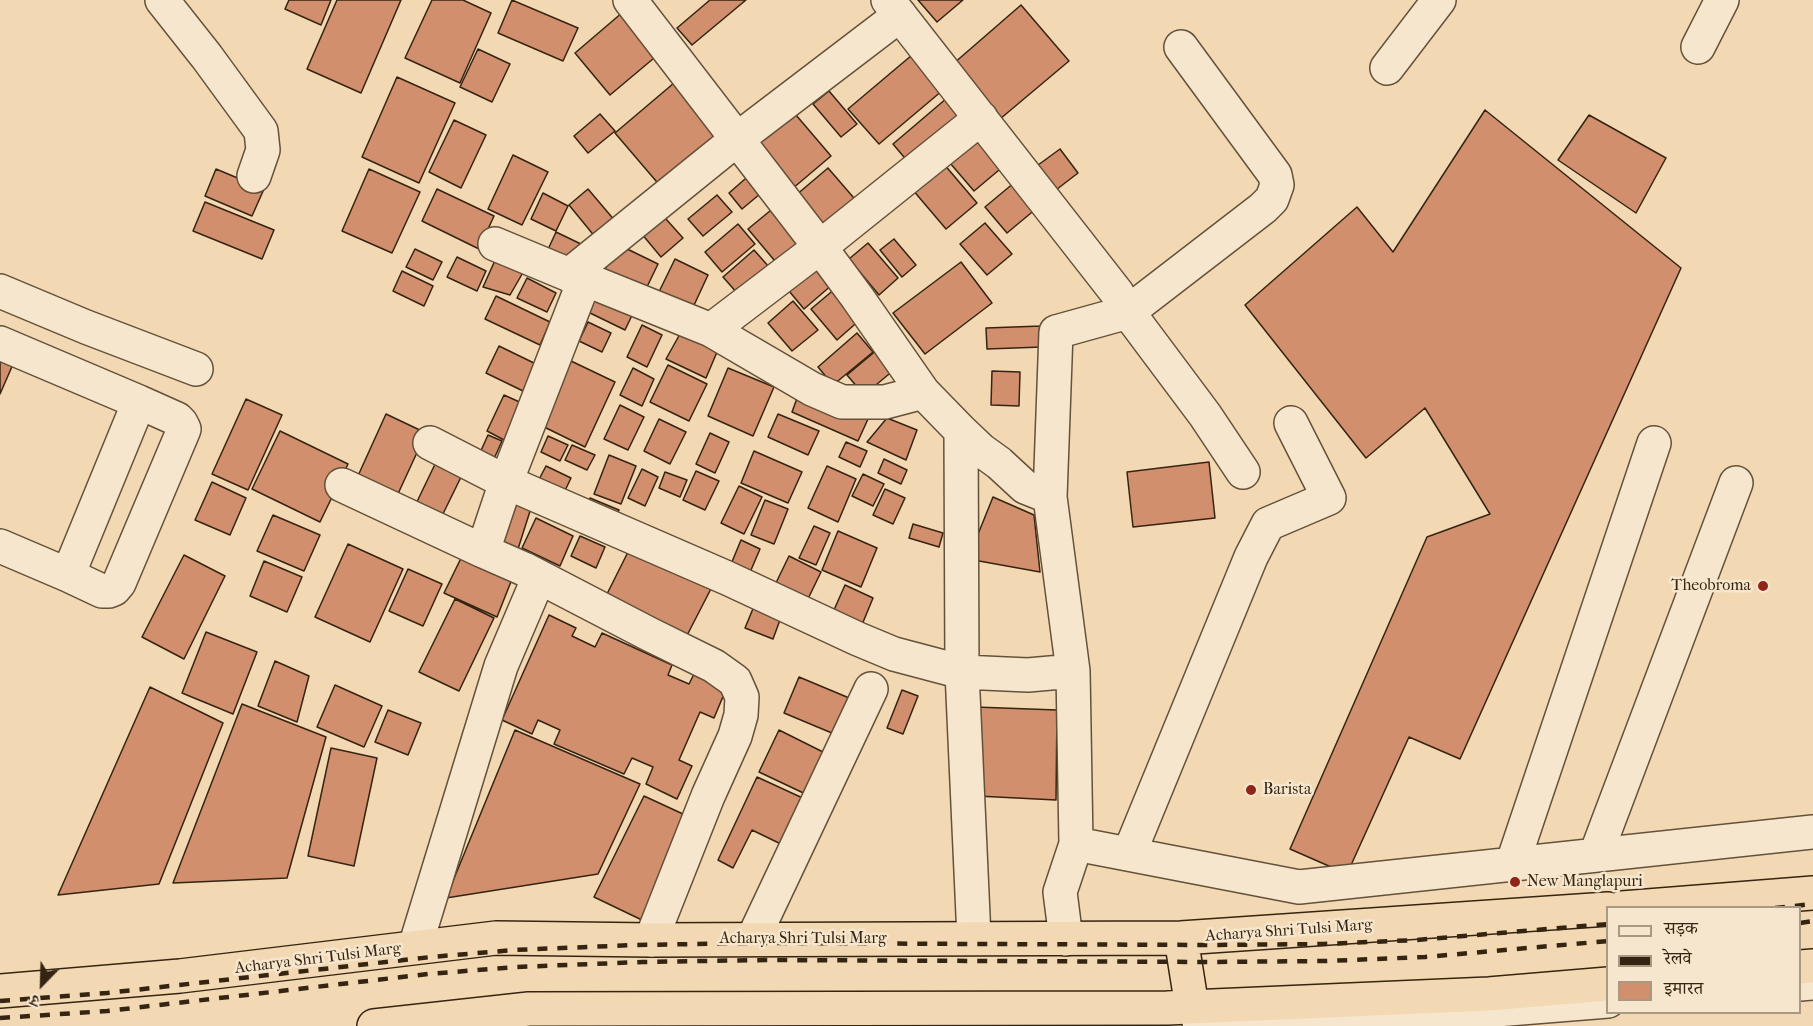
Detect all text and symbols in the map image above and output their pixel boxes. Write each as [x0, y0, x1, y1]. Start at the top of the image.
place label: Theobroma [1671, 576, 1751, 596]
marker: Theobroma [1756, 579, 1770, 593]
place label: Barista [1263, 780, 1311, 800]
marker: Barista [1244, 783, 1258, 797]
place label: New Manglapuri [1527, 872, 1643, 892]
marker: New Manglapuri [1508, 875, 1522, 889]
legend [1606, 906, 1801, 1014]
street label: Acharya Shri Tulsi Marg [1205, 916, 1373, 946]
text: सड़क [1664, 918, 1698, 939]
street label: Acharya Shri Tulsi Marg [719, 929, 887, 949]
street label: Acharya Shri Tulsi Marg [234, 939, 402, 979]
text: रेलवे [1664, 948, 1692, 969]
north arrow [12, 954, 72, 1014]
text: इमारत [1664, 978, 1703, 999]
text: उ [27, 991, 42, 1011]

